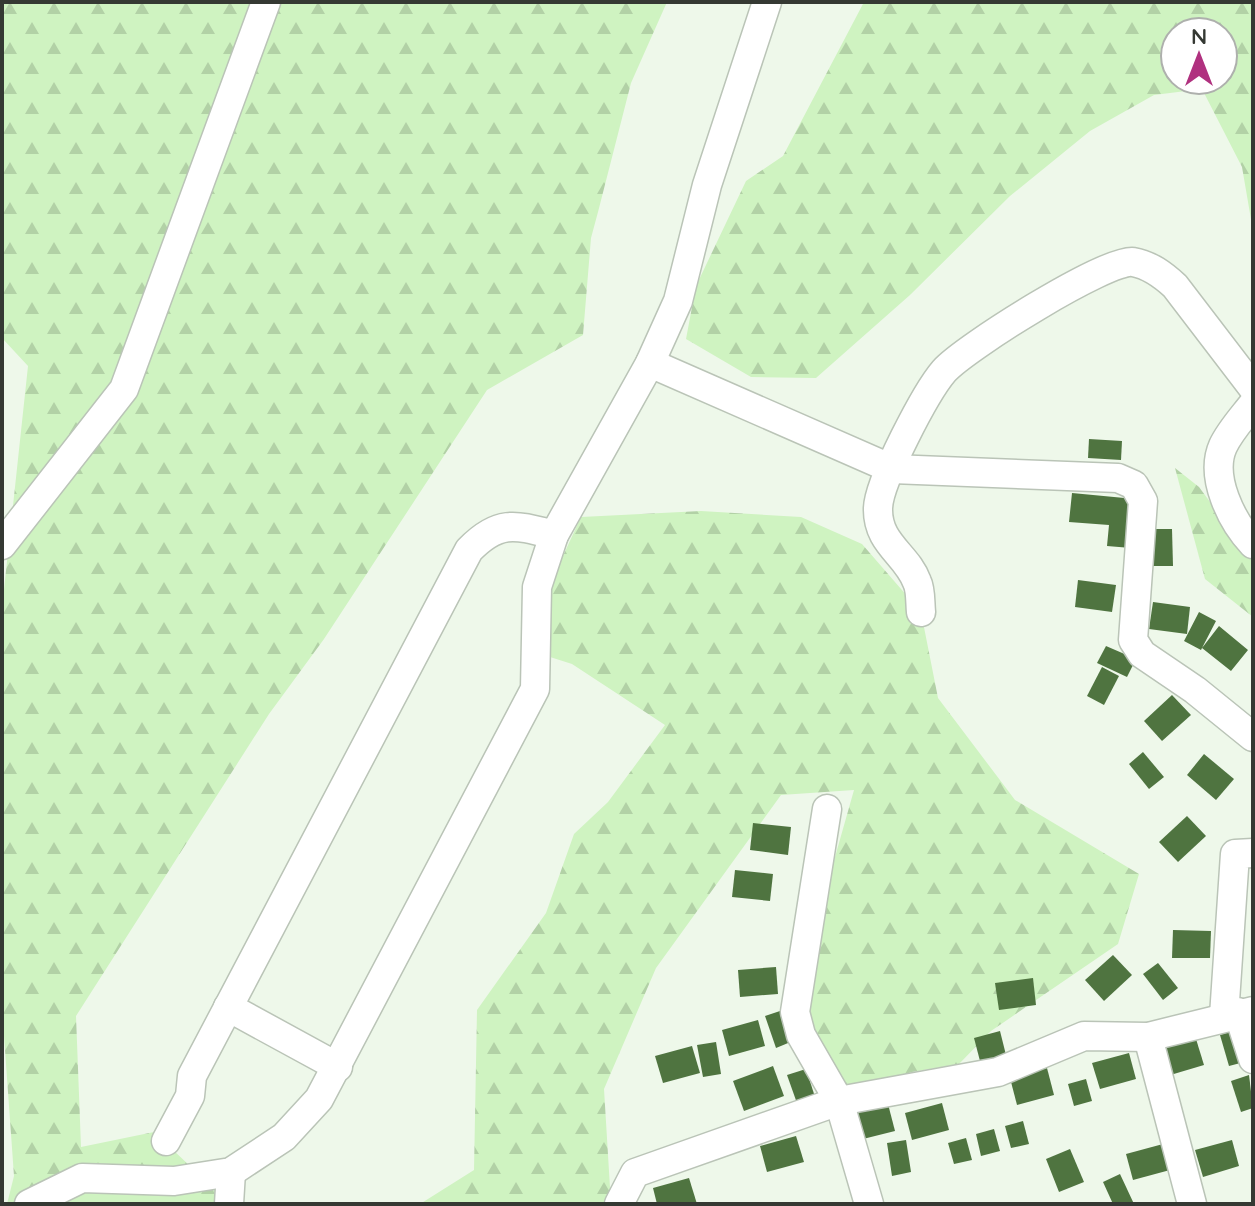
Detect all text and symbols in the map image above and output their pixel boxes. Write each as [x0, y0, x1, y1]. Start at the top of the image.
north arrow [1159, 16, 1239, 96]
text: N [1191, 22, 1207, 50]

